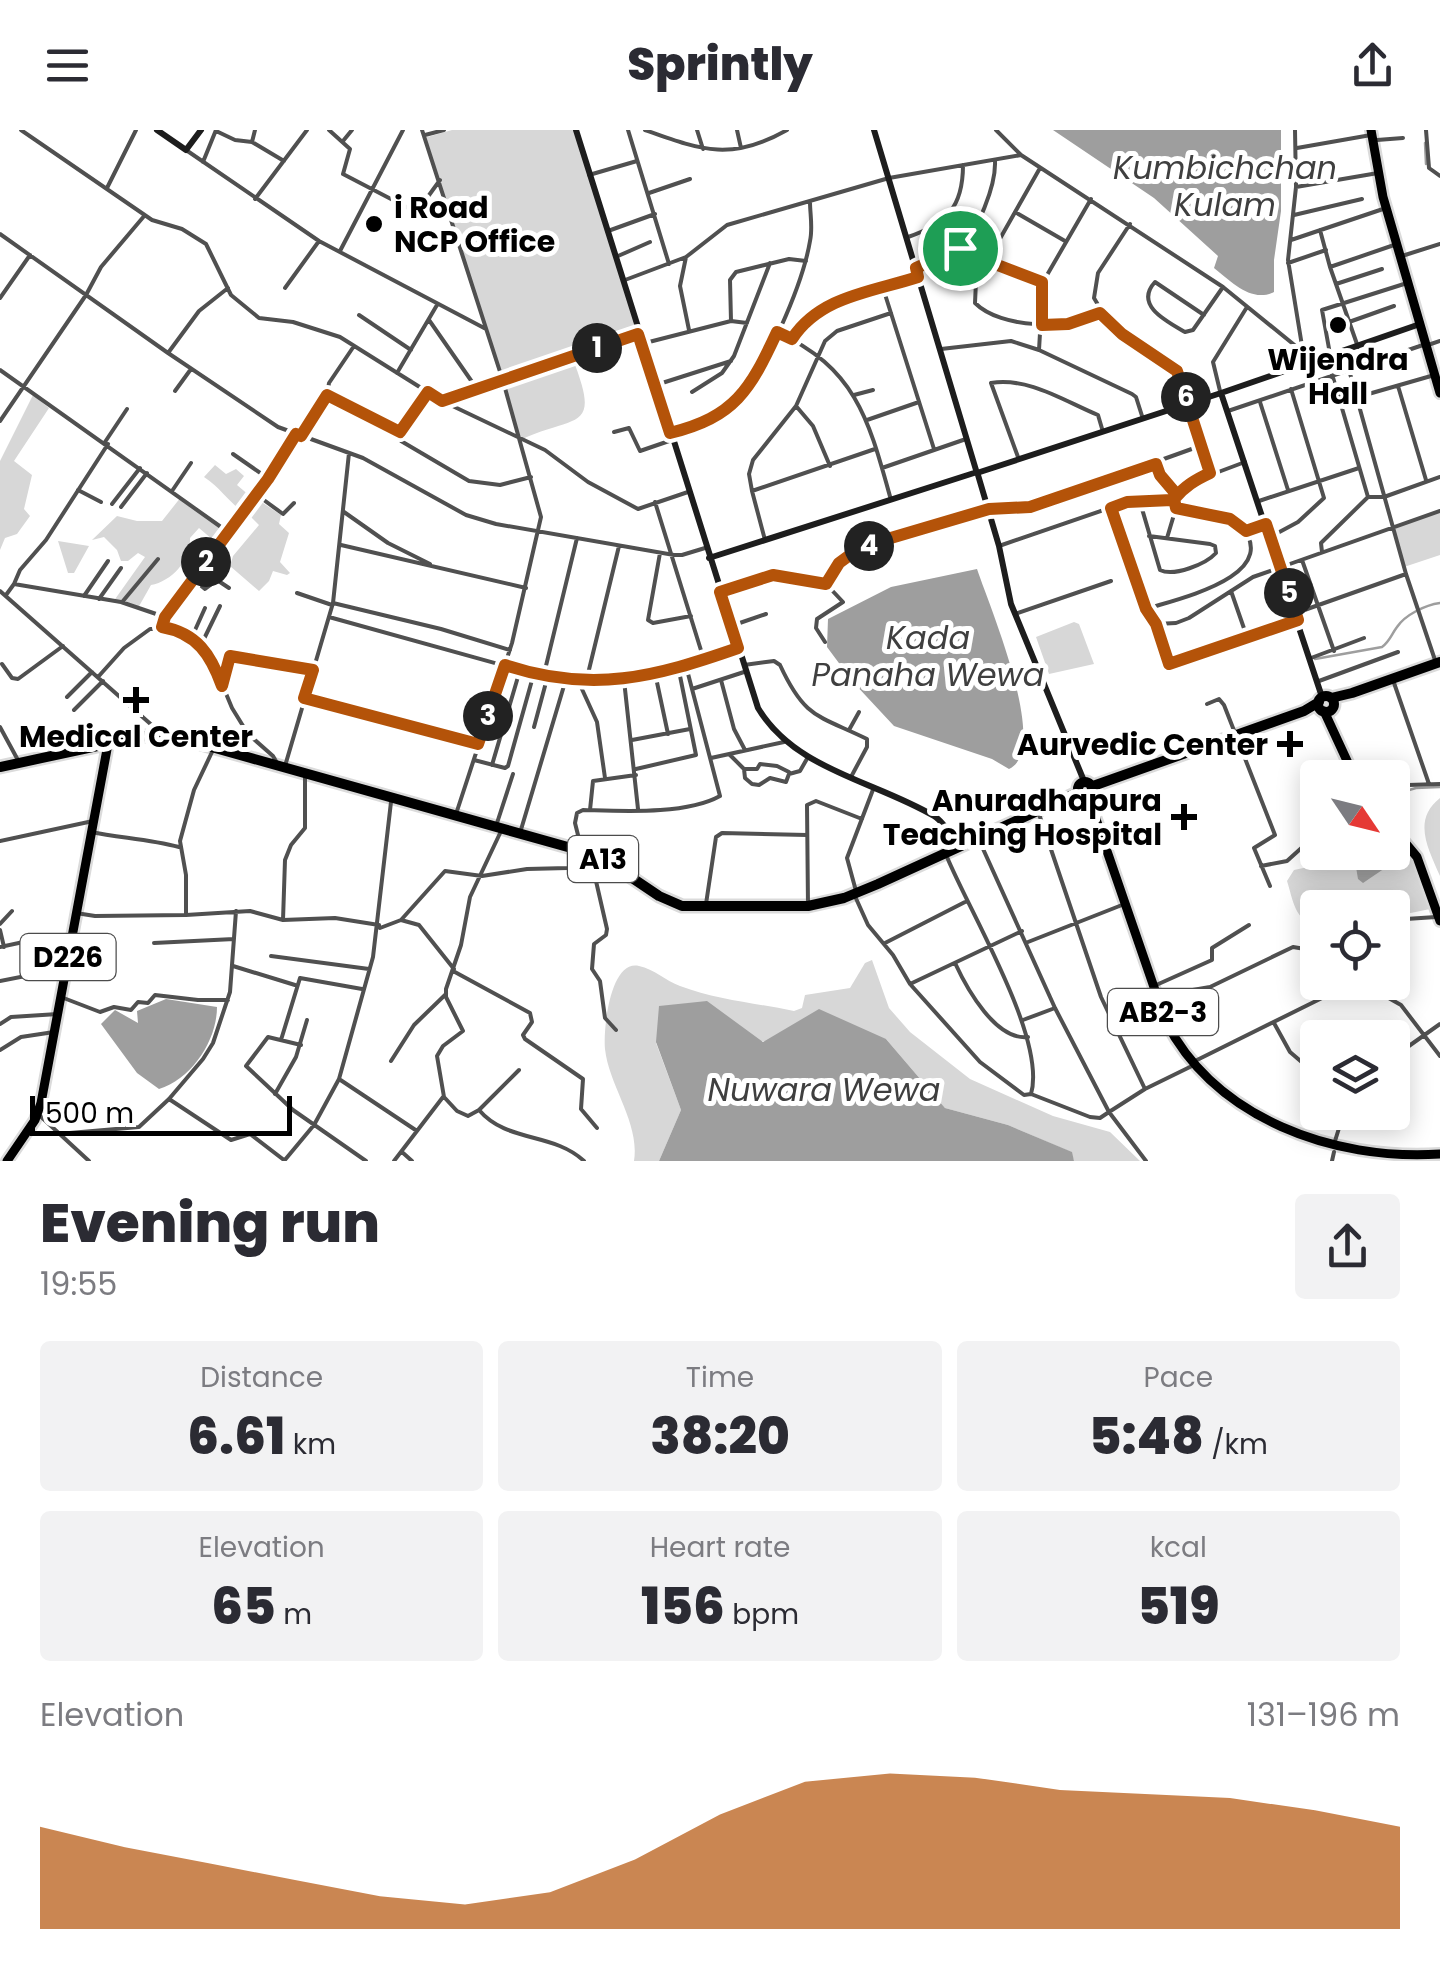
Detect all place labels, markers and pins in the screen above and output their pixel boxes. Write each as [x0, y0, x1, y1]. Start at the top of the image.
place label: i Road NCP Office [394, 186, 555, 263]
pin [918, 206, 1003, 291]
marker: i Road NCP Office [363, 213, 385, 235]
marker: Wijendra Hall [1327, 314, 1349, 336]
pin: 1 [572, 323, 622, 373]
place label: Wijendra Hall [1267, 338, 1409, 415]
pin: 6 [1161, 372, 1211, 422]
pin: 4 [844, 521, 894, 571]
pin: 2 [181, 537, 231, 587]
pin: 5 [1264, 568, 1314, 618]
marker: Medical Center [123, 687, 149, 713]
pin: 3 [463, 691, 513, 741]
place label: Medical Center [19, 715, 253, 758]
place label: Aurvedic Center [1017, 723, 1268, 766]
marker: Aurvedic Center [1277, 731, 1303, 757]
place label: Anuradhapura Teaching Hospital [883, 779, 1162, 856]
marker: Anuradhapura Teaching Hospital [1171, 804, 1197, 830]

